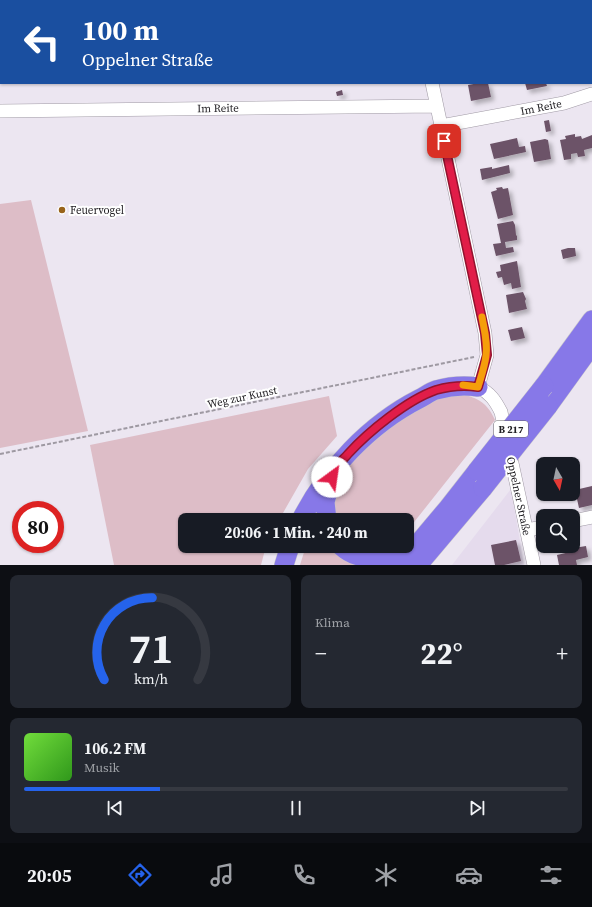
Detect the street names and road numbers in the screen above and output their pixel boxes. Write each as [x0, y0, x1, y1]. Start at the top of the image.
street label: Im Reite [519, 96, 563, 119]
street label: Im Reite [197, 101, 239, 116]
street label: Weg zur Kunst [206, 383, 279, 412]
road number: B 217 [494, 421, 528, 437]
street label: Oppelner Straße [503, 455, 534, 537]

